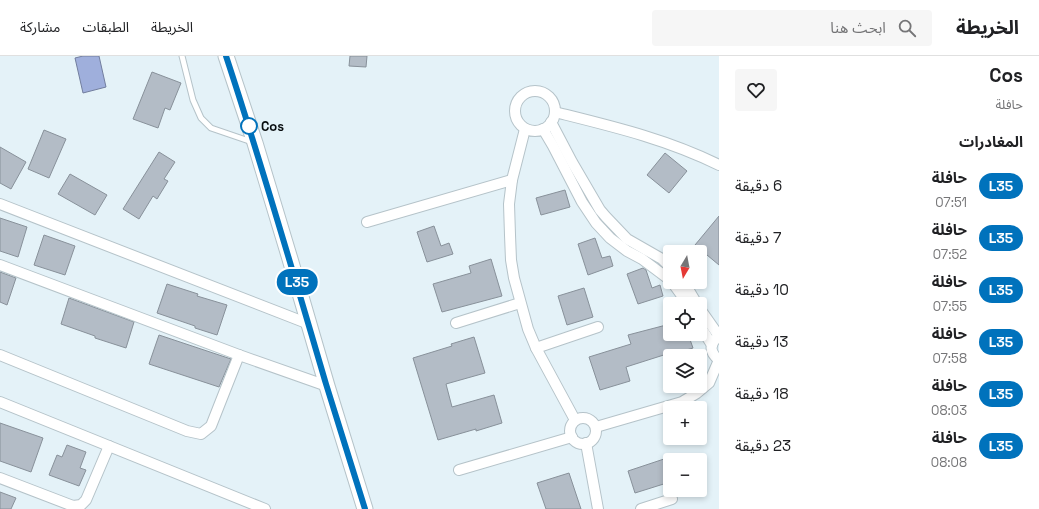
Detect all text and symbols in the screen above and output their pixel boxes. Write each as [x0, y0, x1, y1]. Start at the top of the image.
search box [652, 10, 932, 46]
text: الخريطة [956, 15, 1019, 40]
icon: search [896, 17, 918, 39]
text: مشاركة [20, 18, 60, 36]
text: الطبقات [82, 18, 129, 36]
text: الخريطة [151, 18, 193, 36]
text: ابحث هنا [830, 18, 886, 37]
text: Cos [989, 63, 1023, 88]
button: heart [735, 69, 777, 111]
text: حافلة [996, 96, 1023, 113]
marker: Cos [240, 117, 258, 135]
place label: Cos [261, 118, 284, 135]
text: المغادرات [959, 132, 1023, 151]
text: حافلة [932, 168, 967, 187]
text: 6 دقيقة [735, 176, 782, 195]
text: L35 [989, 177, 1013, 195]
text: 07:51 [935, 194, 967, 211]
text: حافلة [932, 220, 967, 239]
text: 7 دقيقة [735, 228, 782, 247]
text: L35 [989, 229, 1013, 247]
north arrow [663, 245, 707, 289]
map controls [663, 245, 707, 497]
text: 07:52 [933, 246, 967, 263]
line badge: L35 [274, 269, 320, 295]
text: حافلة [932, 272, 967, 291]
text: L35 [285, 273, 309, 291]
text: 10 دقيقة [735, 280, 789, 299]
text: L35 [989, 281, 1013, 299]
button: locate [663, 297, 707, 341]
text: 07:55 [933, 298, 967, 315]
text: حافلة [932, 324, 967, 343]
text: 13 دقيقة [735, 332, 788, 351]
text: L35 [989, 333, 1013, 351]
button: layers [663, 349, 707, 393]
text: 07:58 [932, 350, 967, 367]
text: حافلة [932, 376, 967, 395]
text: 18 دقيقة [735, 384, 789, 403]
text: L35 [989, 385, 1013, 403]
button: + [663, 401, 707, 445]
text: 08:03 [931, 402, 967, 419]
text: حافلة [932, 428, 967, 447]
text: 23 دقيقة [735, 436, 791, 455]
text: L35 [989, 437, 1013, 455]
button: − [663, 453, 707, 497]
text: 08:08 [931, 454, 967, 471]

